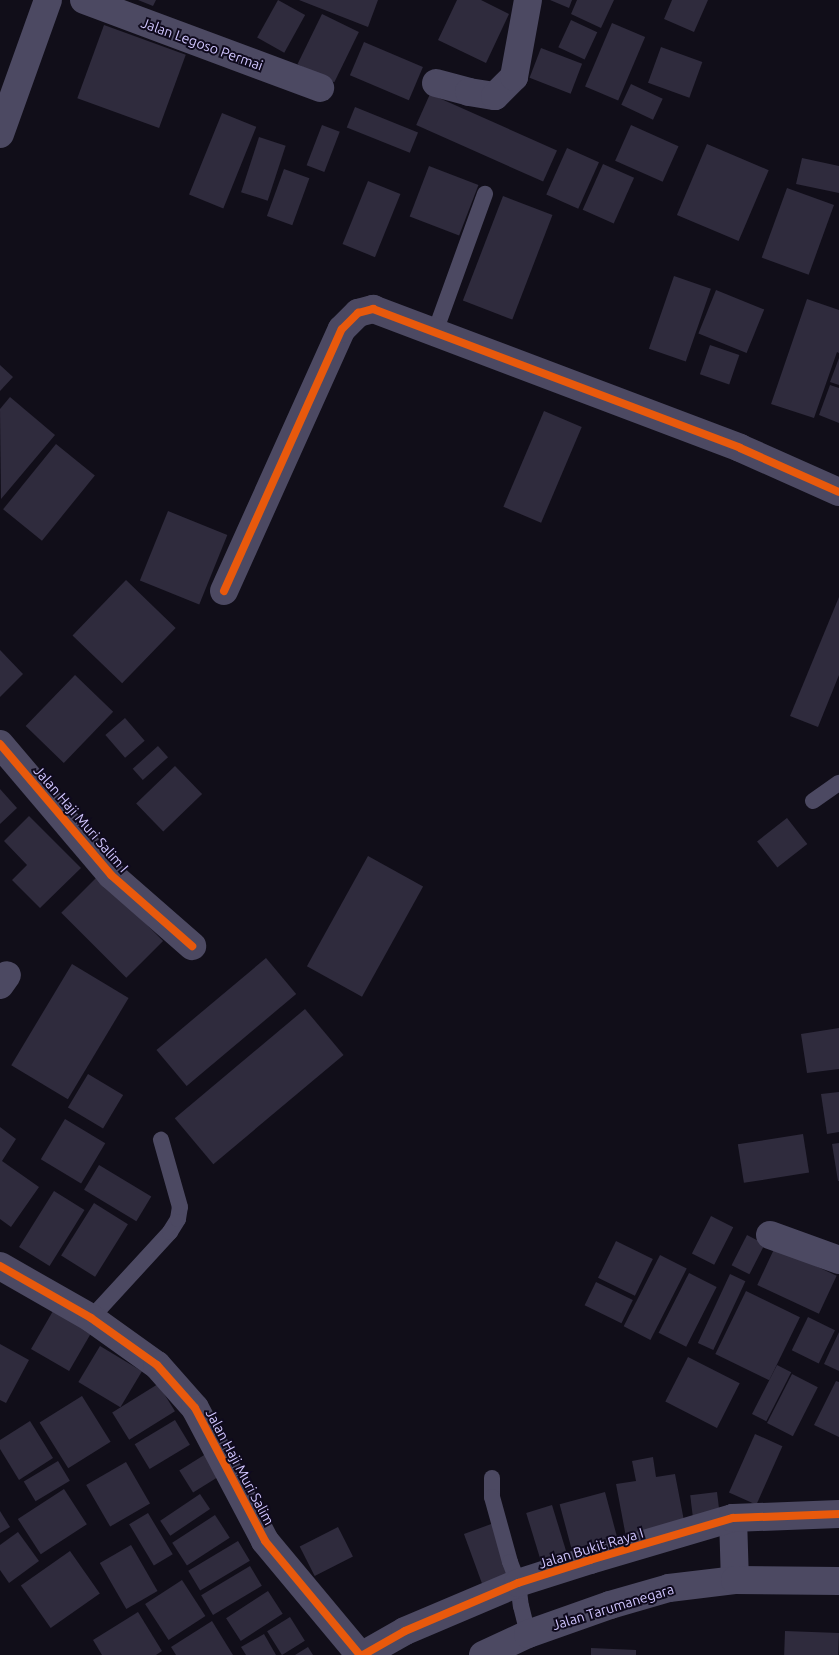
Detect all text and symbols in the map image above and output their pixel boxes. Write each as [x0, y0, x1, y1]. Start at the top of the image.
street label: Jalan Legoso Permai [139, 14, 265, 74]
street label: Jalan Haji Muri Salim I [30, 762, 132, 876]
street label: Jalan Haji Muri Salim [202, 1406, 278, 1528]
street label: Jalan Bukit Raya I [537, 1524, 645, 1572]
street label: Jalan Tarumanegara [550, 1580, 676, 1634]

